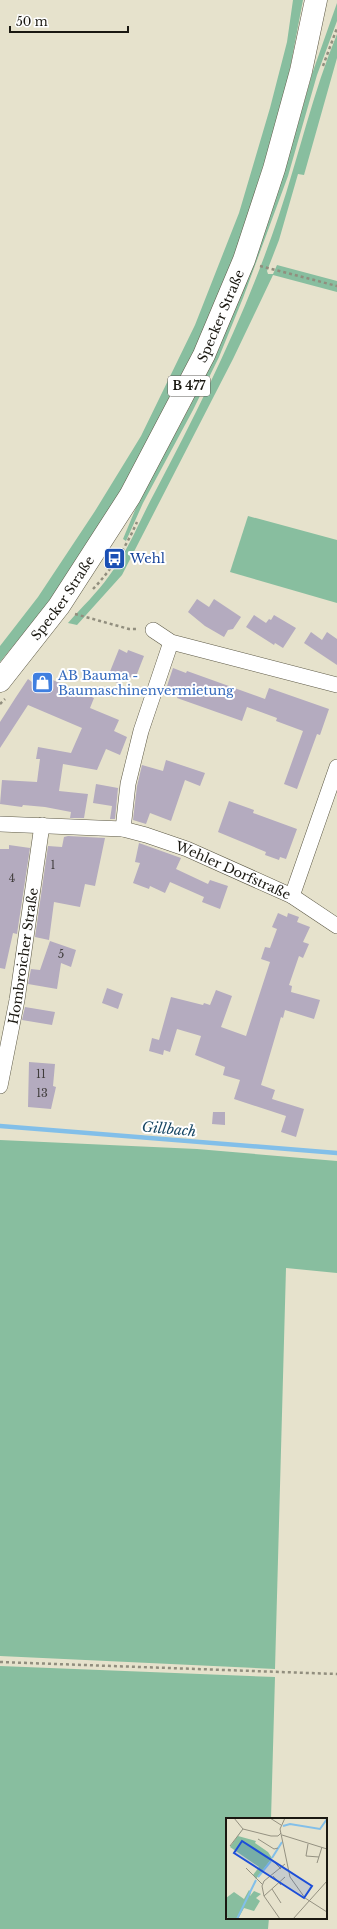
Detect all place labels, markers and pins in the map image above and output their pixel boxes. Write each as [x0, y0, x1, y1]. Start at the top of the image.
bus stop icon: Wehl [101, 545, 127, 571]
place label: Wehl [129, 550, 165, 567]
place label: AB Bauma - Baumaschinenvermietung [57, 667, 234, 699]
shop icon: AB Bauma - Baumaschinenvermietung [29, 669, 55, 695]

